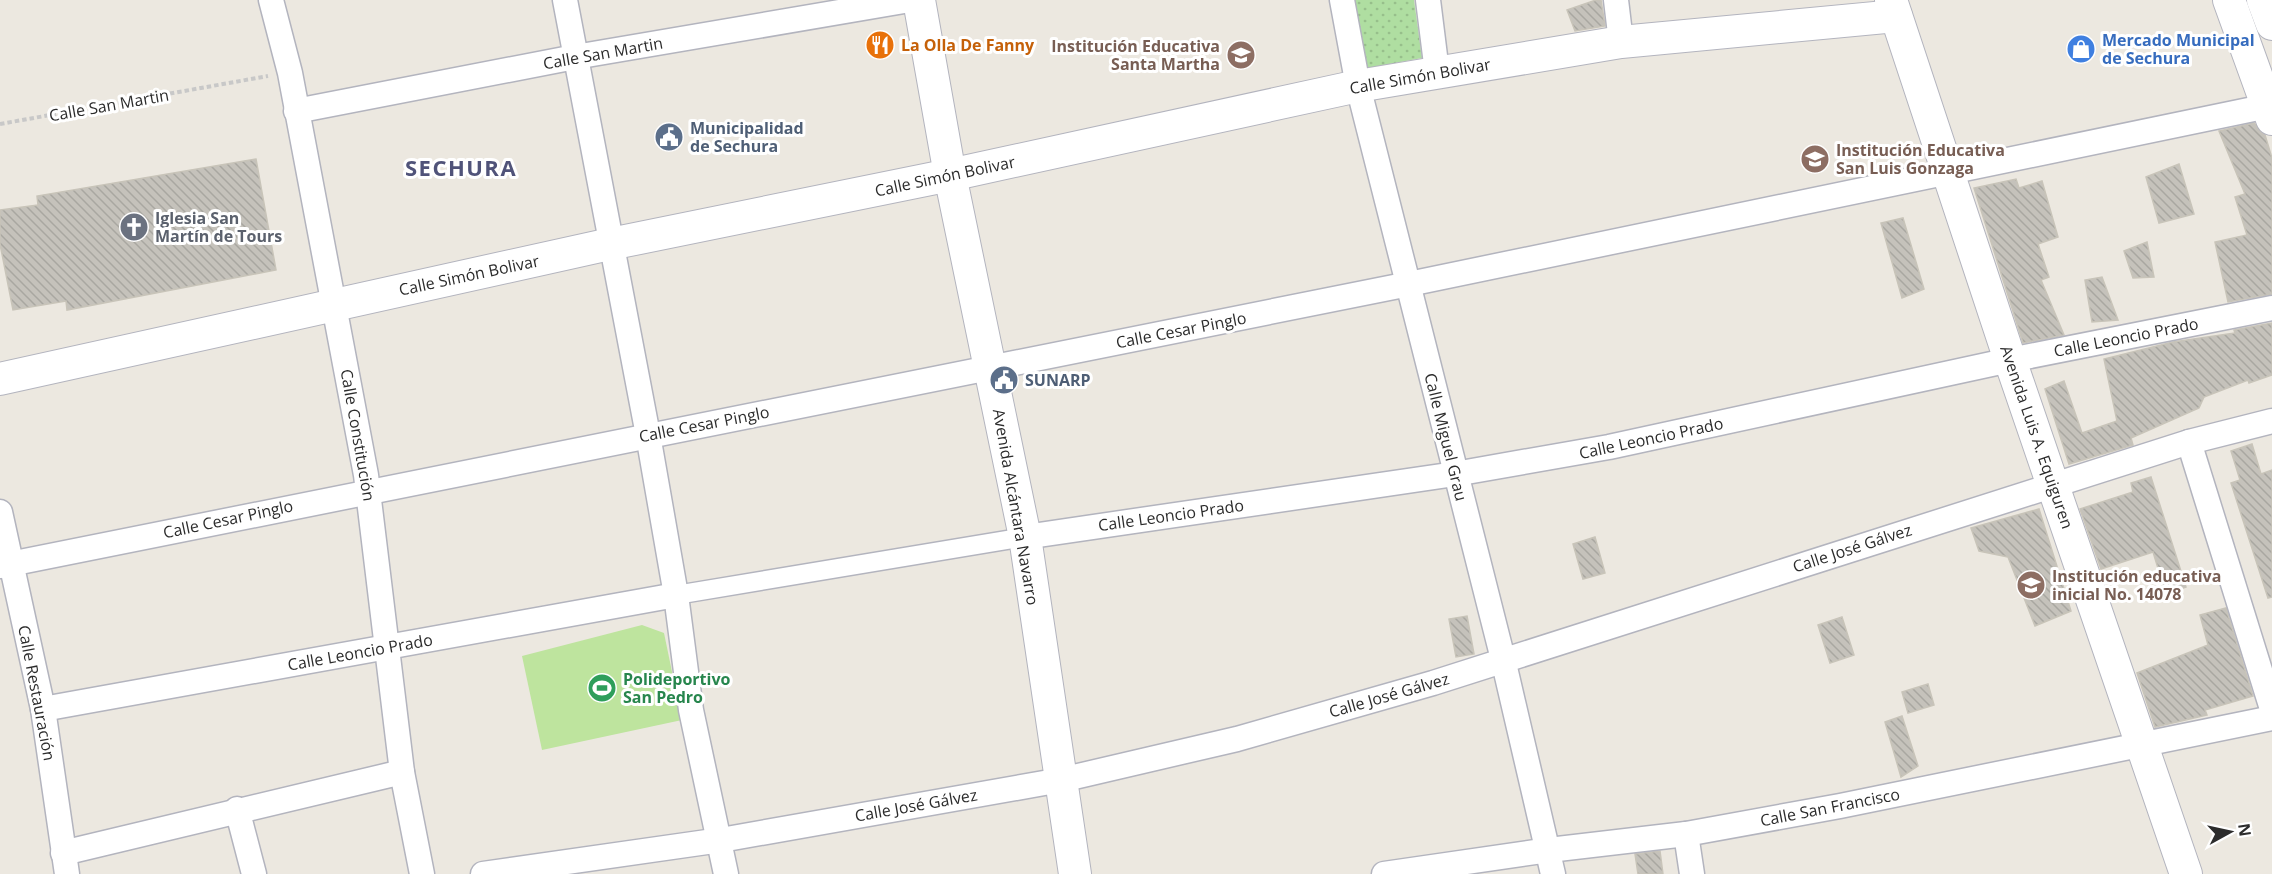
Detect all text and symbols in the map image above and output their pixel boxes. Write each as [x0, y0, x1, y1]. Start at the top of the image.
restaurant icon: La Olla De Fanny [864, 29, 896, 61]
place label: Mercado Municipal de Sechura [2102, 29, 2255, 69]
street label: Calle San Martin [541, 32, 665, 74]
shop icon: Mercado Municipal de Sechura [2065, 33, 2097, 65]
place label: La Olla De Fanny [901, 34, 1035, 56]
place label: Institución Educativa Santa Martha [1051, 35, 1220, 75]
school or university icon: Institución Educativa Santa Martha [1225, 39, 1257, 71]
street label: Calle Simón Bolivar [1348, 53, 1493, 99]
street label: Calle San Martin [47, 84, 171, 126]
place label: Municipalidad de Sechura [690, 117, 804, 157]
public building icon: Municipalidad de Sechura [653, 121, 685, 153]
place label: Institución Educativa San Luis Gonzaga [1836, 139, 2005, 179]
school or university icon: Institución Educativa San Luis Gonzaga [1799, 143, 1831, 175]
street label: Calle Simón Bolivar [873, 150, 1018, 202]
district label: SECHURA [405, 152, 517, 182]
place label: Iglesia San Martín de Tours [155, 207, 282, 247]
church icon: Iglesia San Martín de Tours [118, 211, 150, 243]
street label: Calle Simón Bolivar [397, 249, 542, 301]
street label: Calle Cesar Pinglo [1114, 307, 1248, 353]
street label: Calle Leoncio Prado [2052, 312, 2200, 362]
street label: Avenida Luis A. Equiguren [1995, 342, 2079, 532]
public building icon: SUNARP [988, 364, 1020, 396]
street label: Calle Constitución [336, 367, 380, 503]
place label: SUNARP [1025, 369, 1091, 391]
street label: Calle Miguel Grau [1419, 371, 1473, 503]
street label: Calle Cesar Pinglo [637, 401, 771, 447]
street label: Avenida Alcántara Navarro [988, 407, 1044, 607]
street label: Calle Leoncio Prado [1577, 412, 1725, 464]
street label: Calle Cesar Pinglo [161, 494, 295, 544]
street label: Calle Leoncio Prado [1097, 494, 1245, 536]
street label: Calle José Gálvez [1790, 518, 1914, 578]
place label: Institución educativa inicial No. 14078 [2052, 565, 2221, 605]
school or university icon: Institución educativa inicial No. 14078 [2015, 569, 2047, 601]
street label: Calle Restauración [13, 623, 61, 763]
street label: Calle Leoncio Prado [286, 628, 434, 676]
street label: Calle José Gálvez [1326, 667, 1452, 723]
place label: Polideportivo San Pedro [623, 668, 731, 708]
sports icon: Polideportivo San Pedro [586, 672, 618, 704]
street label: Calle José Gálvez [853, 783, 979, 827]
street label: Calle San Francisco [1758, 783, 1902, 831]
north arrow [2200, 802, 2260, 862]
text: N [2233, 822, 2257, 838]

